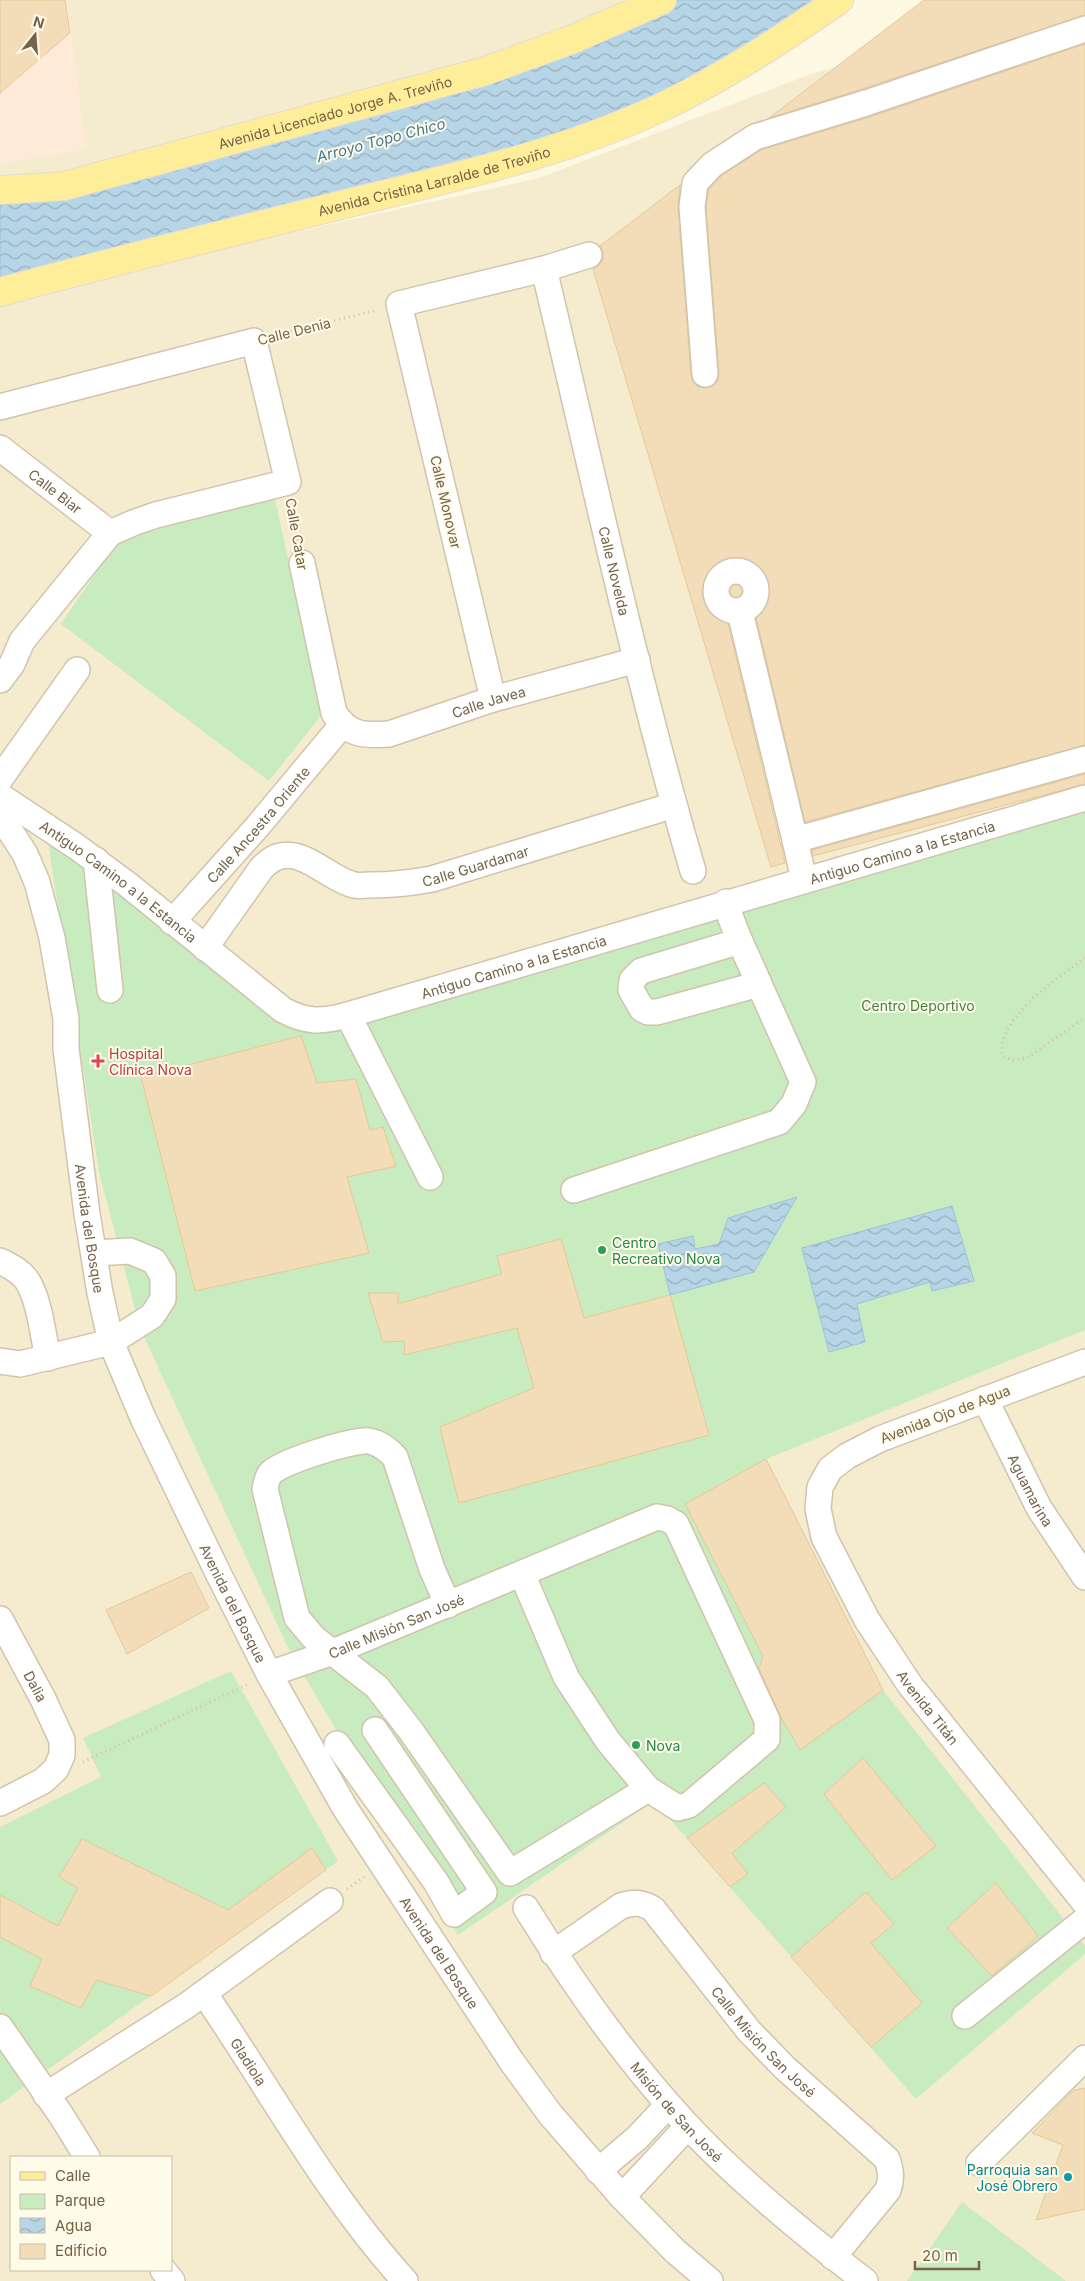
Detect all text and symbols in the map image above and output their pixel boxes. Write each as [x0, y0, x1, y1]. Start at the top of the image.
north arrow [10, 10, 60, 60]
text: N [31, 12, 47, 32]
street label: Avenida Licenciado Jorge A. Treviño [216, 72, 454, 152]
water label: Arroyo Topo Chico [313, 114, 448, 167]
street label: Avenida Cristina Larralde de Treviño [316, 142, 552, 219]
street label: Calle Denia [256, 314, 332, 348]
street label: Calle Monovar [427, 454, 465, 550]
street label: Calle Biar [25, 465, 85, 517]
street label: Calle Catar [282, 497, 312, 571]
street label: Calle Novelda [596, 524, 634, 617]
street label: Calle Javea [449, 682, 527, 721]
street label: Calle Ancestra Oriente [203, 762, 313, 886]
street label: Antiguo Camino a la Estancia [37, 816, 201, 946]
street label: Antiguo Camino a la Estancia [807, 817, 997, 887]
street label: Calle Guardamar [421, 841, 531, 889]
street label: Antiguo Camino a la Estancia [419, 931, 608, 1002]
park label: Centro Deportivo [861, 997, 975, 1014]
place label: Hospital Clínica Nova [109, 1045, 192, 1078]
marker: Hospital Clínica Nova [91, 1054, 105, 1068]
street label: Avenida del Bosque [72, 1163, 108, 1294]
place label: Centro Recreativo Nova [612, 1234, 720, 1267]
marker: Centro Recreativo Nova [596, 1244, 608, 1256]
street label: Avenida Ojo de Agua [878, 1381, 1012, 1447]
street label: Aguamarina [1005, 1451, 1057, 1529]
street label: Avenida del Bosque [197, 1541, 270, 1665]
street label: Calle Misión San José [326, 1590, 466, 1662]
street label: Avenida Titán [894, 1667, 963, 1748]
street label: Dalia [21, 1668, 51, 1704]
place label: Nova [646, 1737, 680, 1754]
marker: Nova [630, 1739, 642, 1751]
street label: Avenida del Bosque [397, 1893, 483, 2011]
street label: Calle Misión San José [708, 1982, 820, 2100]
street label: Gladiola [227, 2034, 271, 2089]
street label: Misión de San José [627, 2058, 727, 2165]
legend [10, 2156, 172, 2271]
place label: Parroquia san José Obrero [967, 2161, 1058, 2194]
text: Calle [55, 2166, 90, 2185]
marker: Parroquia san José Obrero [1062, 2171, 1074, 2183]
text: Parque [55, 2191, 105, 2210]
text: Agua [55, 2216, 92, 2235]
scale bar [915, 2238, 979, 2270]
text: Edificio [55, 2241, 107, 2260]
text: 20 m [922, 2246, 958, 2265]

